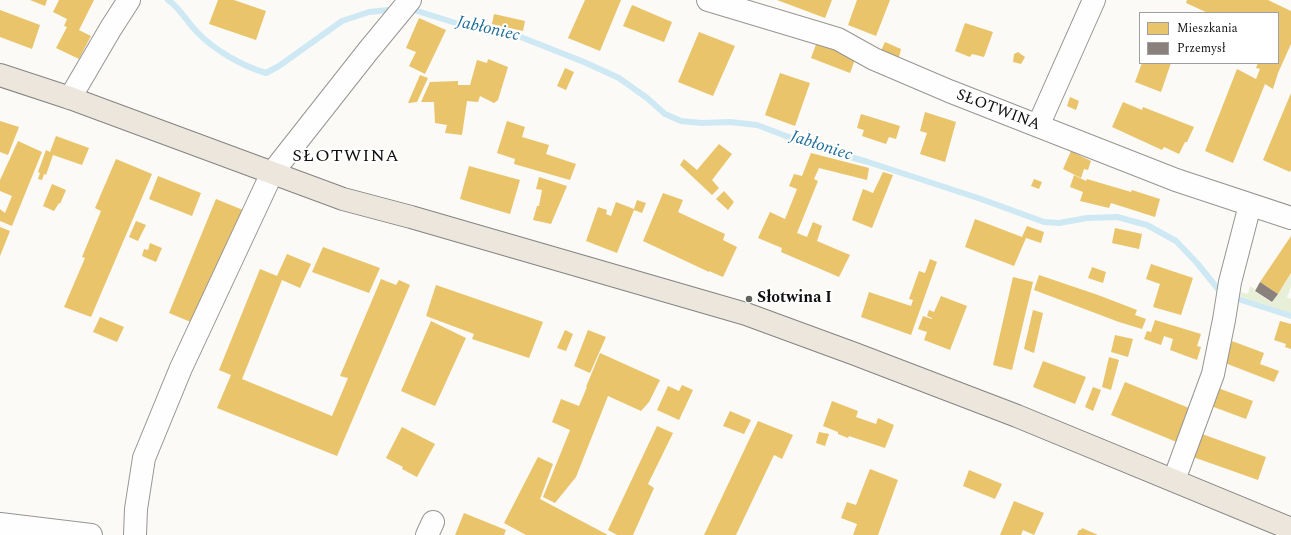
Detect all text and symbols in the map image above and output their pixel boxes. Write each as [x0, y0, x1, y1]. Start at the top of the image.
legend [1139, 12, 1279, 64]
water label: Jabłoniec [454, 13, 522, 47]
text: Mieszkania [1177, 19, 1238, 38]
text: Przemysł [1177, 39, 1225, 58]
street label: SŁOTWINA [953, 86, 1043, 136]
water label: Jabłoniec [787, 127, 855, 167]
district label: SŁOTWINA [292, 146, 400, 168]
place label: Słotwina I [757, 289, 832, 309]
marker: Słotwina I [744, 294, 754, 304]

